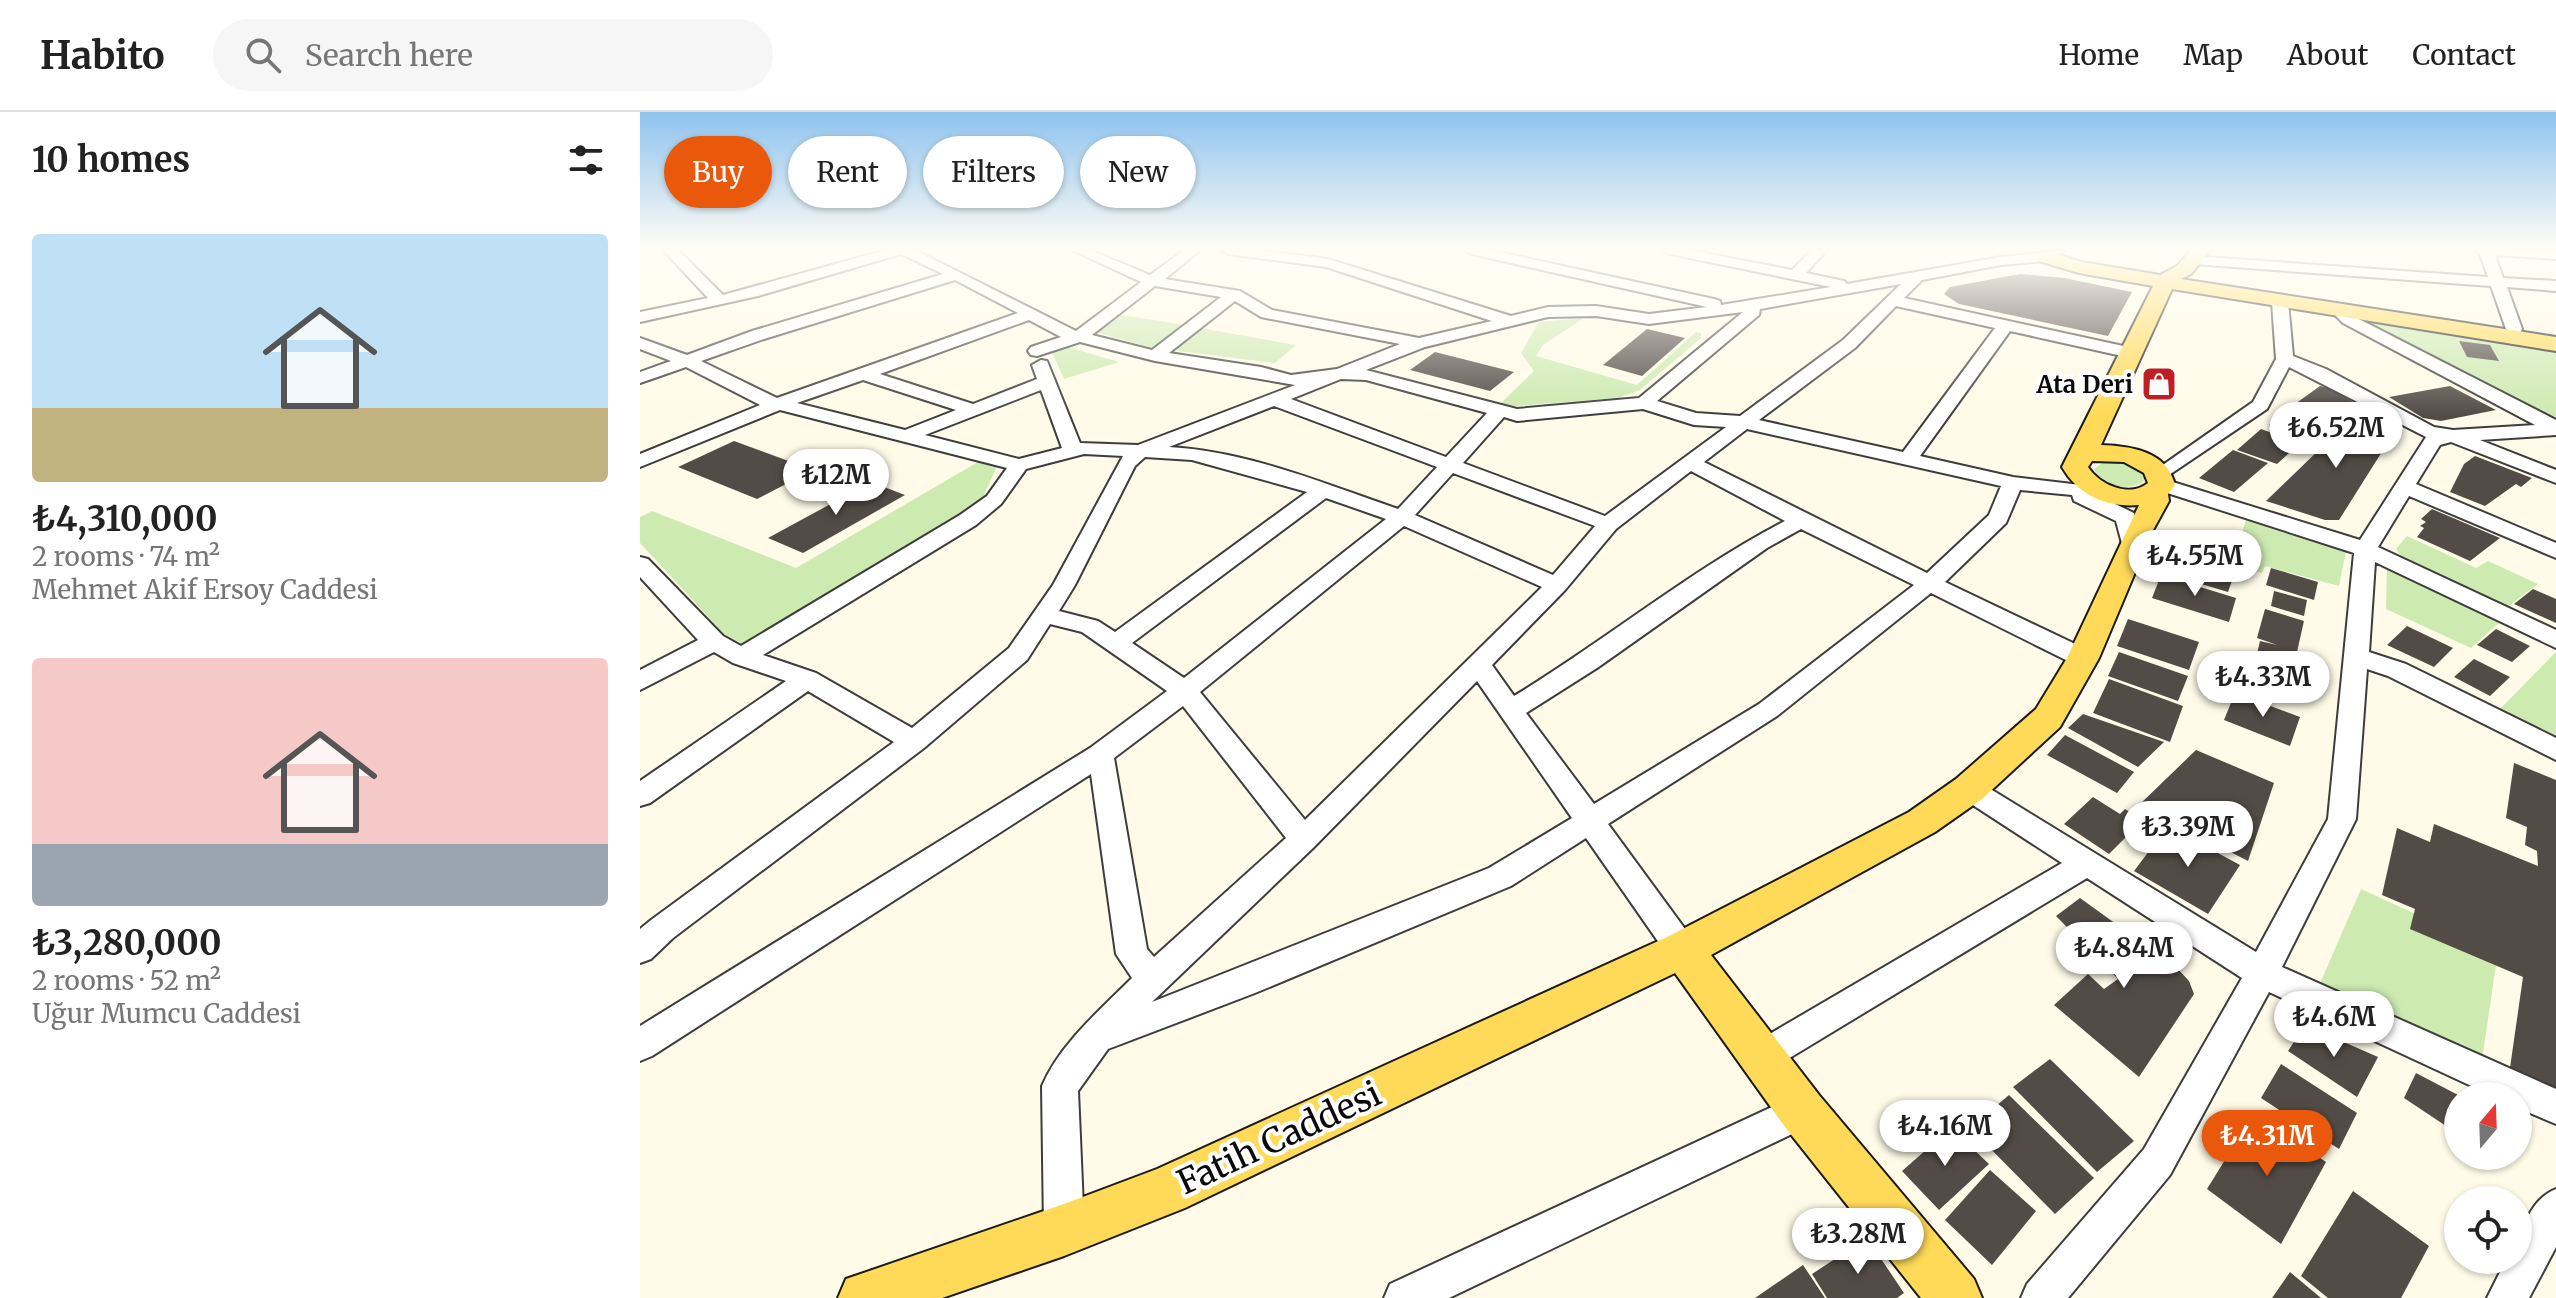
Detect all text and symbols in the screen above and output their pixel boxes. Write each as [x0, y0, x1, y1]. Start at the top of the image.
search box [213, 19, 773, 91]
text: Habito [40, 32, 165, 79]
icon: search [241, 33, 285, 77]
text: Search here [305, 36, 473, 74]
text: Home [2058, 37, 2139, 73]
text: Map [2183, 37, 2243, 73]
text: About [2287, 37, 2368, 73]
text: Contact [2412, 37, 2516, 73]
chip: Buy [664, 136, 772, 208]
chip: Rent [788, 136, 907, 208]
chip: Filters [923, 136, 1064, 208]
chip: New [1080, 136, 1196, 208]
icon: filters [564, 138, 608, 182]
text: 10 homes [32, 139, 190, 181]
icon: home [248, 286, 392, 430]
shop icon: Ata Deri [2140, 365, 2178, 403]
place label: Ata Deri [2036, 369, 2133, 400]
pin: ₺6.52M [2271, 402, 2401, 470]
text: ₺6.52M [2288, 411, 2384, 444]
pin: ₺12M [789, 449, 883, 517]
text: ₺12M [801, 458, 871, 491]
text: ₺4,310,000 [32, 498, 218, 540]
pin: ₺4.55M [2130, 530, 2260, 598]
text: ₺4.55M [2147, 539, 2243, 572]
text: 2 rooms · 74 m² [32, 540, 220, 573]
text: Mehmet Akif Ersoy Caddesi [32, 573, 378, 606]
pin: ₺4.33M [2198, 651, 2328, 719]
text: ₺4.33M [2215, 660, 2311, 693]
icon: home [248, 710, 392, 854]
pin: ₺3.39M [2123, 801, 2253, 869]
text: ₺3.39M [2141, 810, 2235, 843]
text: ₺3,280,000 [32, 922, 221, 964]
pin: ₺4.84M [2059, 922, 2189, 990]
text: ₺4.84M [2074, 931, 2174, 964]
text: 2 rooms · 52 m² [32, 964, 221, 997]
pin: ₺4.6M [2278, 991, 2390, 1059]
text: Uğur Mumcu Caddesi [32, 997, 301, 1030]
text: ₺4.6M [2292, 1000, 2376, 1033]
street label: Fatih Caddesi [1171, 1073, 1387, 1203]
north arrow [2444, 1082, 2532, 1170]
map controls [2444, 1082, 2532, 1274]
pin: ₺4.16M [1880, 1100, 2010, 1168]
text: ₺4.16M [1897, 1109, 1993, 1142]
pin: ₺4.31M [2202, 1110, 2332, 1178]
text: ₺4.31M [2220, 1119, 2314, 1152]
button: locate [2444, 1186, 2532, 1274]
pin: ₺3.28M [1793, 1208, 1923, 1276]
text: ₺3.28M [1810, 1217, 1906, 1250]

